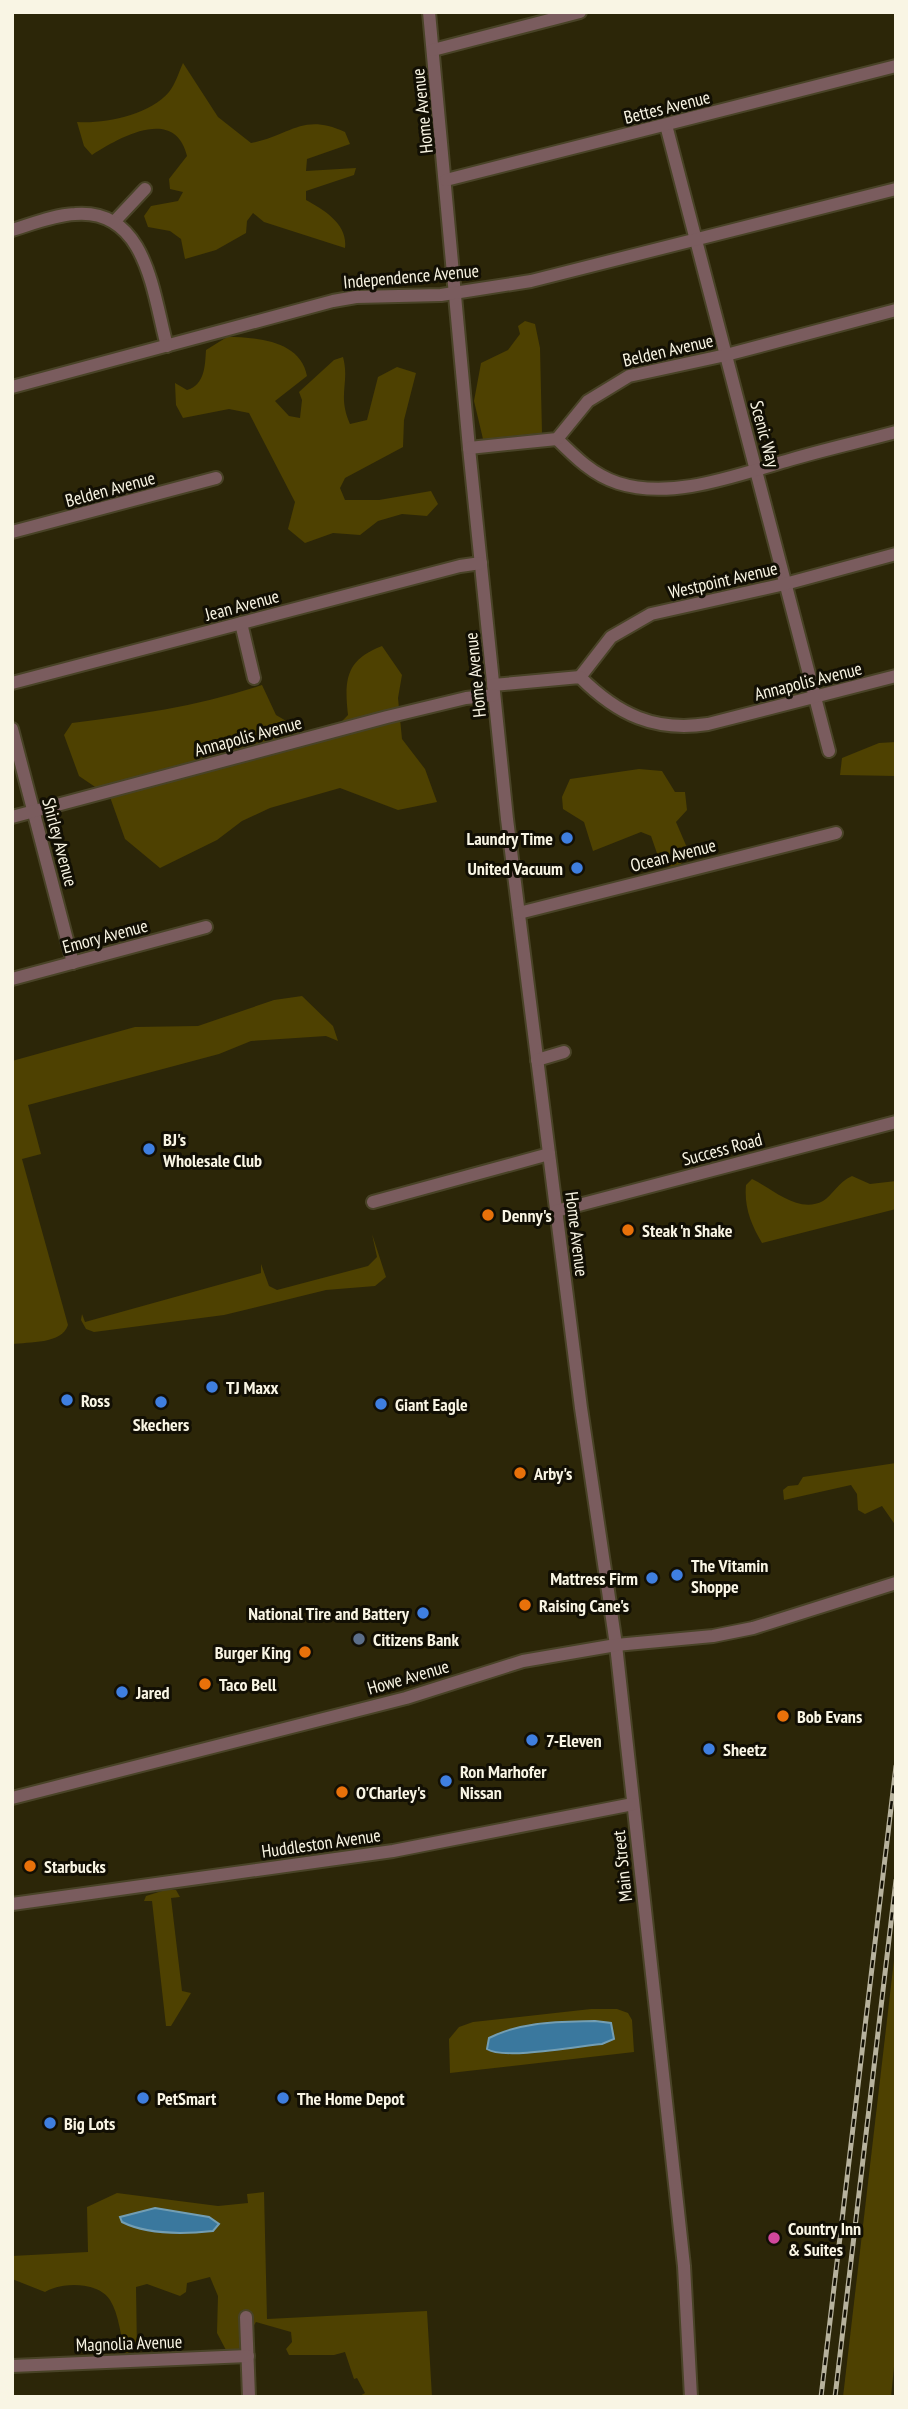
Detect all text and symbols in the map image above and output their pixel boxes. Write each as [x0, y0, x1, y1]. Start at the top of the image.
street label: Home Avenue [406, 67, 438, 155]
street label: Bettes Avenue [622, 85, 712, 129]
street label: Independence Avenue [342, 259, 480, 293]
street label: Belden Avenue [621, 328, 715, 372]
street label: Scenic Way [745, 398, 785, 470]
street label: Belden Avenue [63, 466, 157, 512]
street label: Westpoint Avenue [666, 556, 780, 604]
street label: Jean Avenue [201, 584, 282, 626]
street label: Home Avenue [459, 631, 491, 719]
street label: Annapolis Avenue [752, 657, 864, 705]
street label: Annapolis Avenue [192, 711, 304, 761]
street label: Shirley Avenue [37, 795, 83, 889]
place label: Laundry Time [467, 827, 553, 850]
marker: Laundry Time [559, 830, 575, 846]
street label: Ocean Avenue [628, 833, 718, 877]
place label: United Vacuum [467, 857, 563, 880]
marker: United Vacuum [569, 860, 585, 876]
street label: Emory Avenue [60, 914, 150, 958]
street label: Success Road [679, 1127, 765, 1171]
place label: BJ's Wholesale Club [162, 1128, 262, 1172]
marker: BJ's Wholesale Club [141, 1141, 157, 1157]
street label: Home Avenue [560, 1190, 594, 1278]
place label: Denny's [502, 1204, 552, 1227]
marker: Denny's [480, 1207, 496, 1223]
place label: Steak 'n Shake [642, 1219, 733, 1242]
marker: Steak 'n Shake [620, 1222, 636, 1238]
place label: TJ Maxx [226, 1376, 279, 1399]
marker: TJ Maxx [204, 1379, 220, 1395]
place label: Ross [81, 1389, 110, 1412]
marker: Ross [59, 1392, 75, 1408]
place label: Giant Eagle [395, 1393, 468, 1416]
marker: Skechers [153, 1394, 169, 1410]
marker: Giant Eagle [373, 1396, 389, 1412]
place label: Skechers [133, 1413, 189, 1436]
place label: Arby's [533, 1462, 572, 1485]
marker: Arby's [512, 1465, 528, 1481]
place label: The Vitamin Shoppe [691, 1554, 768, 1598]
place label: Mattress Firm [550, 1567, 638, 1590]
marker: The Vitamin Shoppe [669, 1567, 685, 1583]
marker: Mattress Firm [644, 1570, 660, 1586]
place label: Raising Cane's [539, 1594, 629, 1617]
marker: Raising Cane's [517, 1597, 533, 1613]
place label: National Tire and Battery [248, 1602, 410, 1625]
marker: National Tire and Battery [415, 1605, 431, 1621]
place label: Citizens Bank [373, 1628, 459, 1651]
marker: Citizens Bank [351, 1631, 367, 1647]
place label: Burger King [215, 1641, 291, 1664]
marker: Burger King [297, 1644, 313, 1660]
street label: Howe Avenue [364, 1654, 452, 1700]
place label: Taco Bell [219, 1673, 277, 1696]
marker: Taco Bell [197, 1676, 213, 1692]
place label: Jared [135, 1681, 170, 1704]
marker: Jared [114, 1684, 130, 1700]
place label: Bob Evans [797, 1705, 862, 1728]
marker: Bob Evans [775, 1708, 791, 1724]
place label: 7-Eleven [546, 1729, 602, 1752]
marker: 7-Eleven [524, 1732, 540, 1748]
place label: Sheetz [723, 1738, 767, 1761]
marker: Sheetz [701, 1741, 717, 1757]
place label: Ron Marhofer Nissan [460, 1760, 547, 1804]
marker: Ron Marhofer Nissan [438, 1773, 454, 1789]
place label: O'Charley's [356, 1781, 426, 1804]
marker: O'Charley's [334, 1784, 350, 1800]
street label: Huddleston Avenue [260, 1823, 382, 1863]
street label: Main Street [607, 1829, 637, 1903]
place label: Starbucks [44, 1855, 106, 1878]
marker: Starbucks [22, 1858, 38, 1874]
place label: PetSmart [157, 2087, 217, 2110]
place label: The Home Depot [297, 2087, 405, 2110]
marker: PetSmart [135, 2090, 151, 2106]
marker: The Home Depot [275, 2090, 291, 2106]
place label: Big Lots [64, 2112, 115, 2135]
marker: Big Lots [42, 2115, 58, 2131]
place label: Country Inn & Suites [788, 2217, 861, 2261]
marker: Country Inn & Suites [766, 2230, 782, 2246]
street label: Magnolia Avenue [75, 2330, 183, 2356]

